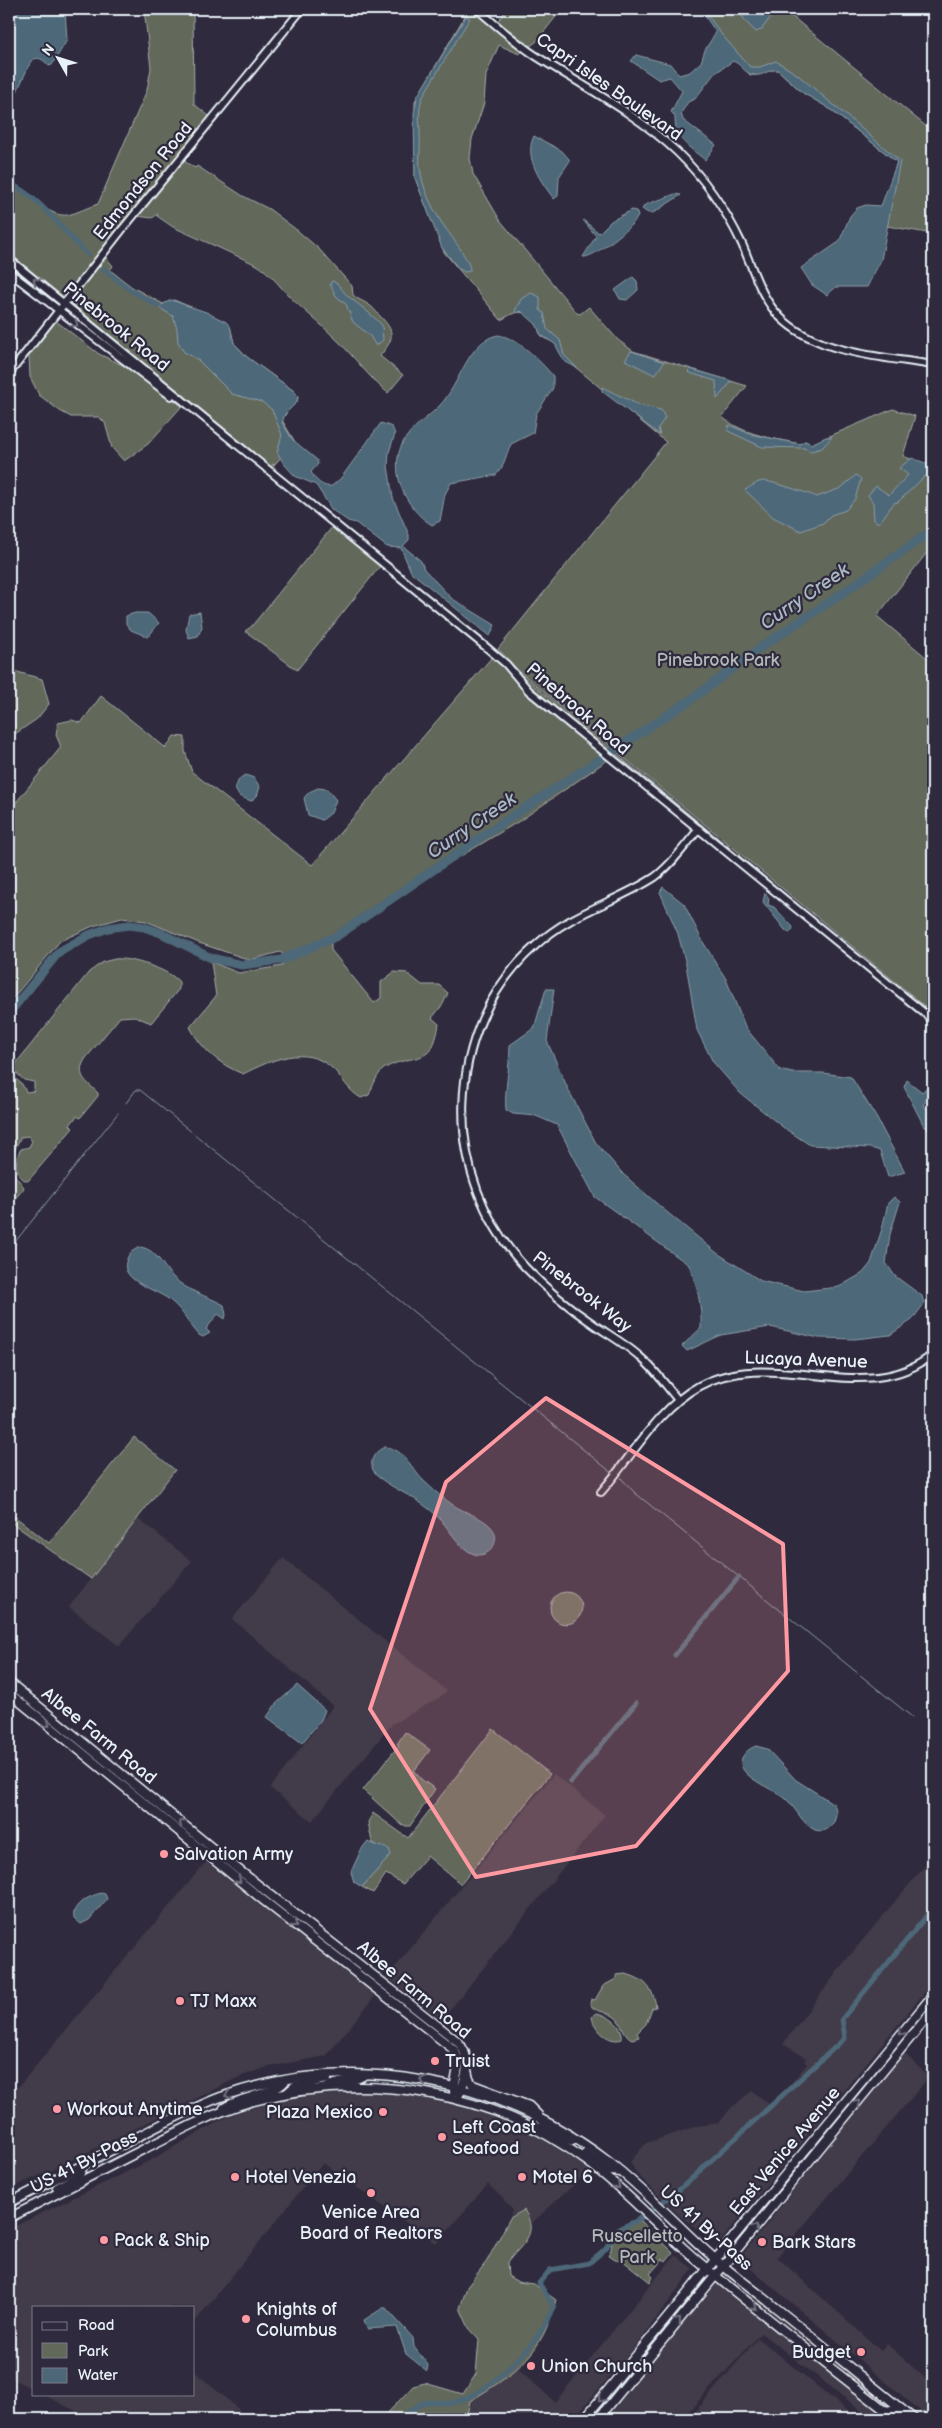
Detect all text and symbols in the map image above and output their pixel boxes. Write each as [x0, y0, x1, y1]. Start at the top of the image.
street label: Capri Isles Boulevard [532, 29, 686, 145]
north arrow [32, 32, 82, 82]
text: N [38, 41, 58, 60]
street label: Edmondson Road [89, 118, 197, 244]
street label: Pinebrook Road [59, 278, 173, 376]
one-way arrow [33, 279, 42, 287]
one-way arrow [69, 318, 78, 326]
water label: Curry Creek [756, 558, 855, 635]
park label: Pinebrook Park [657, 650, 780, 671]
street label: Pinebrook Road [522, 658, 634, 760]
water label: Curry Creek [423, 787, 522, 864]
street label: Pinebrook Way [528, 1247, 636, 1338]
street label: Lucaya Avenue [744, 1347, 868, 1373]
street label: Albee Farm Road [37, 1683, 161, 1789]
one-way arrow [41, 1718, 50, 1727]
one-way arrow [179, 1820, 188, 1829]
place label: Salvation Army [174, 1844, 294, 1865]
marker: Salvation Army [158, 1848, 170, 1860]
one-way arrow [232, 1874, 241, 1882]
one-way arrow [288, 1918, 298, 1927]
street label: Albee Farm Road [353, 1936, 475, 2044]
place label: TJ Maxx [190, 1991, 257, 2012]
marker: TJ Maxx [174, 1995, 186, 2007]
one-way arrow [899, 2026, 908, 2035]
place label: Truist [445, 2051, 491, 2072]
marker: Truist [429, 2055, 441, 2067]
one-way arrow [419, 2076, 427, 2086]
street label: East Venice Avenue [725, 2082, 845, 2219]
one-way arrow [224, 2089, 233, 2099]
place label: Workout Anytime [67, 2099, 203, 2120]
one-way arrow [852, 2099, 861, 2108]
place label: Plaza Mexico [266, 2102, 373, 2123]
marker: Workout Anytime [51, 2103, 63, 2115]
marker: Plaza Mexico [377, 2106, 389, 2118]
place label: Left Coast Seafood [452, 2117, 537, 2159]
street label: US 41 By-Pass [27, 2126, 141, 2198]
marker: Left Coast Seafood [436, 2131, 448, 2143]
place label: Hotel Venezia [245, 2167, 356, 2188]
place label: Motel 6 [532, 2167, 593, 2188]
marker: Hotel Venezia [229, 2171, 241, 2183]
marker: Motel 6 [516, 2171, 528, 2183]
one-way arrow [612, 2180, 621, 2189]
street label: US 41 By-Pass [655, 2181, 757, 2275]
marker: Venice Area Board of Realtors [365, 2187, 377, 2199]
place label: Venice Area Board of Realtors [300, 2202, 443, 2244]
one-way arrow [749, 2225, 758, 2234]
park label: Ruscelletto Park [591, 2226, 683, 2268]
place label: Pack & Ship [114, 2230, 210, 2251]
place label: Bark Stars [772, 2232, 856, 2253]
marker: Pack & Ship [98, 2234, 110, 2246]
marker: Bark Stars [756, 2236, 768, 2248]
place label: Knights of Columbus [256, 2299, 338, 2341]
one-way arrow [748, 2301, 757, 2310]
legend [32, 2306, 195, 2396]
marker: Knights of Columbus [240, 2313, 252, 2325]
text: Road [78, 2316, 114, 2335]
one-way arrow [673, 2318, 681, 2327]
text: Park [78, 2342, 109, 2361]
place label: Budget [792, 2342, 851, 2363]
marker: Budget [855, 2346, 867, 2358]
place label: Union Church [541, 2356, 652, 2377]
marker: Union Church [525, 2360, 537, 2372]
text: Water [78, 2366, 118, 2385]
one-way arrow [598, 2393, 606, 2402]

